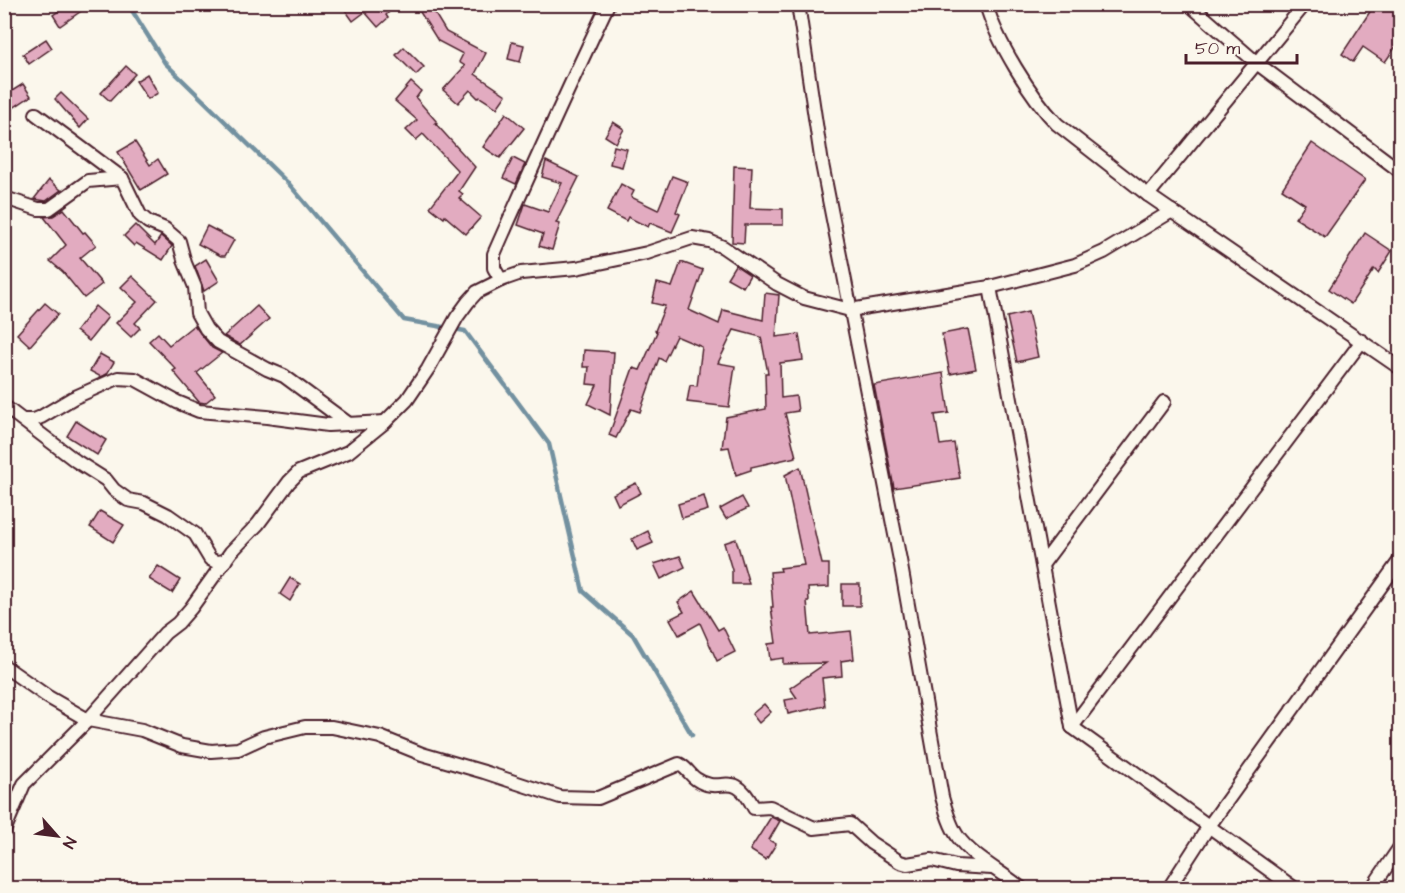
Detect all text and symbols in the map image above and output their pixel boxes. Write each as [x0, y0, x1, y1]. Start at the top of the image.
scale bar [1186, 27, 1297, 65]
text: 50 m [1195, 36, 1240, 61]
north arrow [27, 806, 87, 866]
text: N [57, 833, 81, 852]

